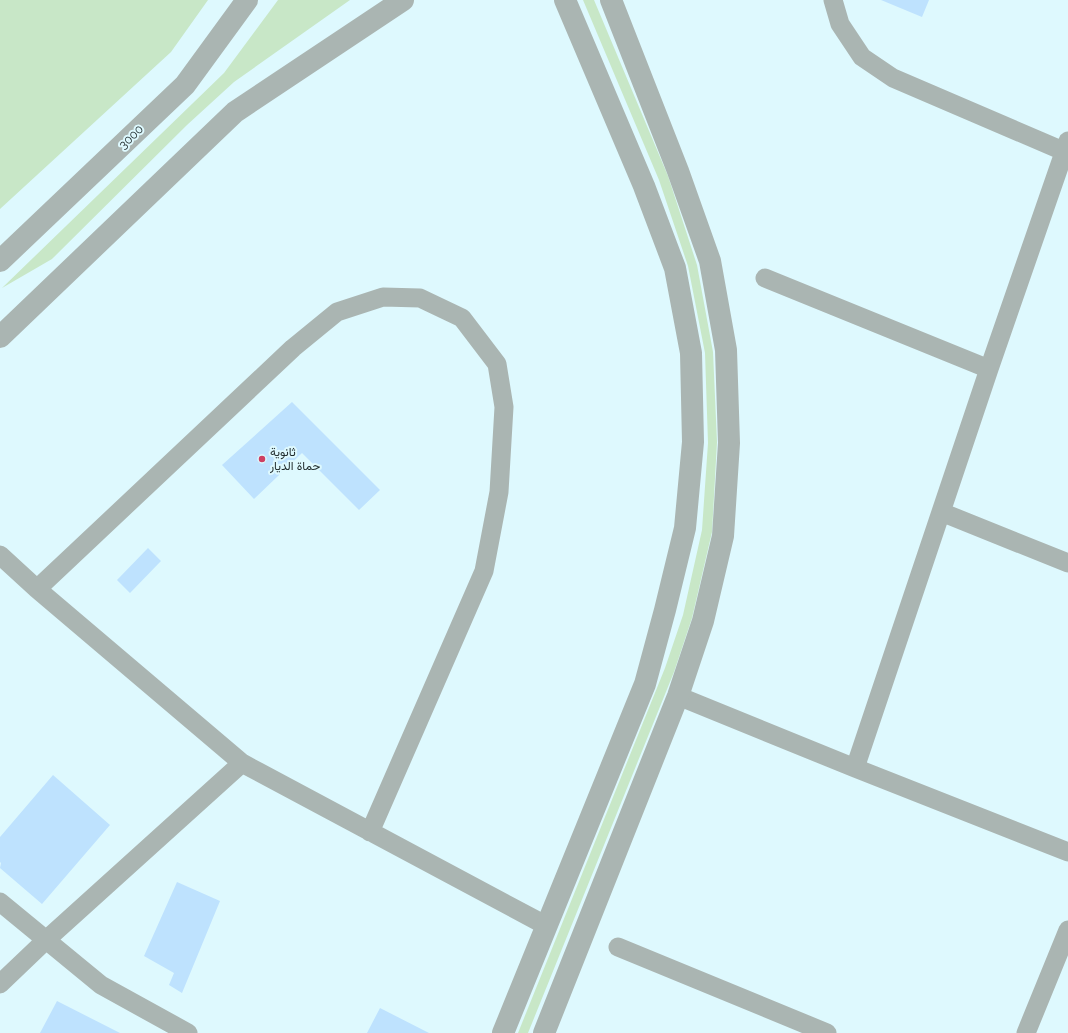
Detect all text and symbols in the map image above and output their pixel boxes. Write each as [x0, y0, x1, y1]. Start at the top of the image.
street label: 3000 [116, 122, 146, 152]
place label: ثانوية حماة الديار [269, 445, 320, 474]
marker: ثانوية حماة الديار [257, 454, 267, 464]

